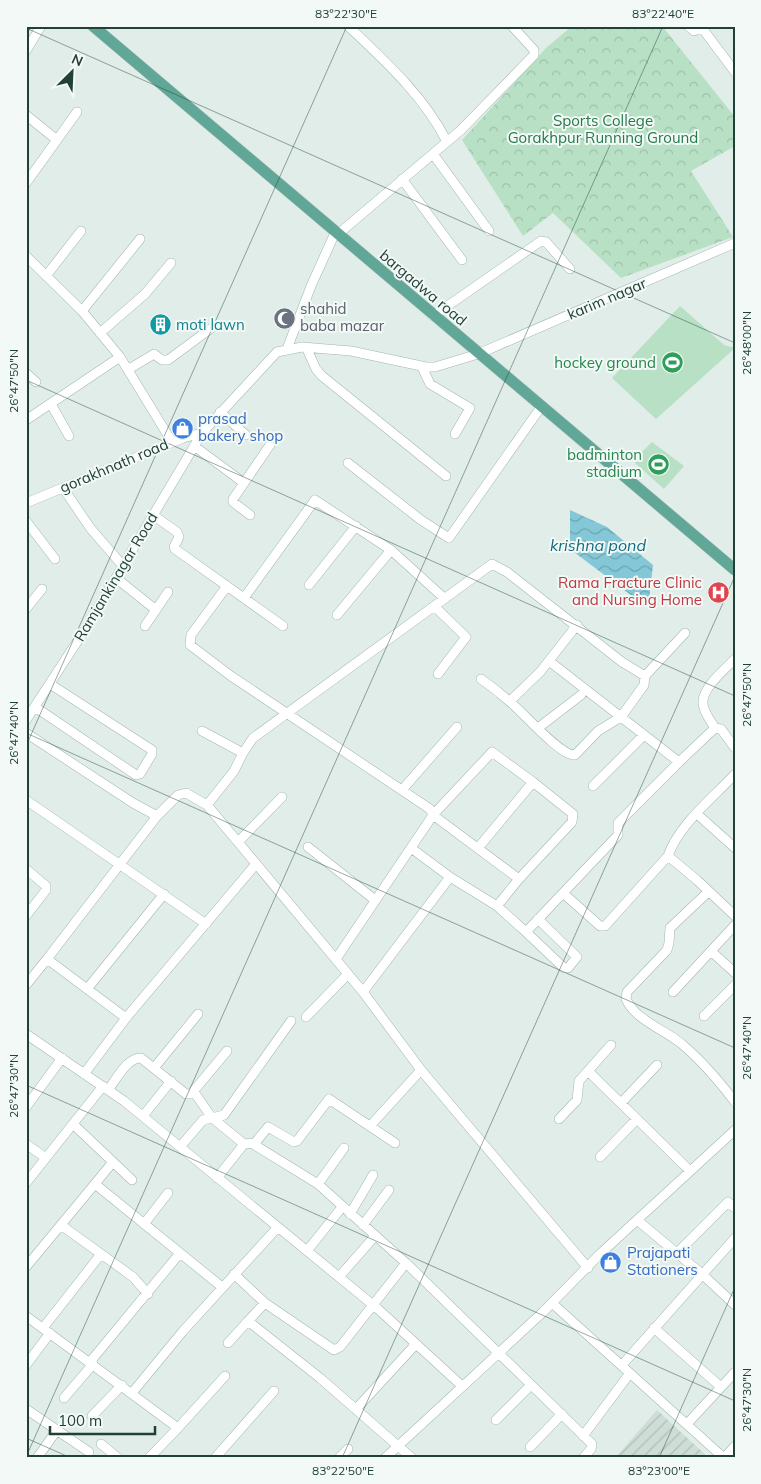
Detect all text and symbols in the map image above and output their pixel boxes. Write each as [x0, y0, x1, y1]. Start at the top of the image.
text: 83°22'30"E [315, 6, 377, 21]
text: 83°22'40"E [632, 6, 694, 21]
north arrow [48, 48, 98, 98]
text: N [69, 50, 86, 70]
park label: Sports College Gorakhpur Running Ground [508, 111, 698, 147]
street label: bargadwa road [376, 246, 471, 330]
street label: karim nagar [564, 273, 650, 324]
place label: shahid baba mazar [300, 299, 385, 335]
mosque icon: shahid baba mazar [272, 306, 296, 330]
text: 26°48'00"N [739, 311, 754, 375]
building icon: moti lawn [148, 313, 172, 337]
place label: moti lawn [176, 315, 245, 334]
text: 26°47'50"N [6, 349, 21, 413]
sports icon: hockey ground [660, 351, 684, 375]
place label: hockey ground [554, 353, 656, 372]
place label: prasad bakery shop [198, 409, 283, 445]
shop icon: prasad bakery shop [170, 416, 194, 440]
street label: gorakhnath road [57, 434, 171, 497]
place label: badminton stadium [567, 445, 642, 481]
sports icon: badminton stadium [646, 452, 670, 476]
street label: Ramjankinagar Road [70, 509, 162, 645]
water label: krishna pond [550, 535, 646, 555]
place label: Rama Fracture Clinic and Nursing Home [558, 573, 702, 609]
hospital icon: Rama Fracture Clinic and Nursing Home [706, 580, 730, 604]
text: 26°47'50"N [739, 663, 754, 727]
text: 26°47'40"N [6, 701, 21, 765]
text: 26°47'40"N [739, 1016, 754, 1080]
text: 26°47'30"N [6, 1054, 21, 1118]
place label: Prajapati Stationers [627, 1243, 698, 1279]
shop icon: Prajapati Stationers [599, 1250, 623, 1274]
text: 26°47'30"N [739, 1368, 754, 1432]
scale bar [50, 1404, 155, 1436]
text: 100 m [58, 1411, 102, 1430]
text: 83°22'50"E [312, 1463, 374, 1478]
text: 83°23'00"E [628, 1463, 690, 1478]

